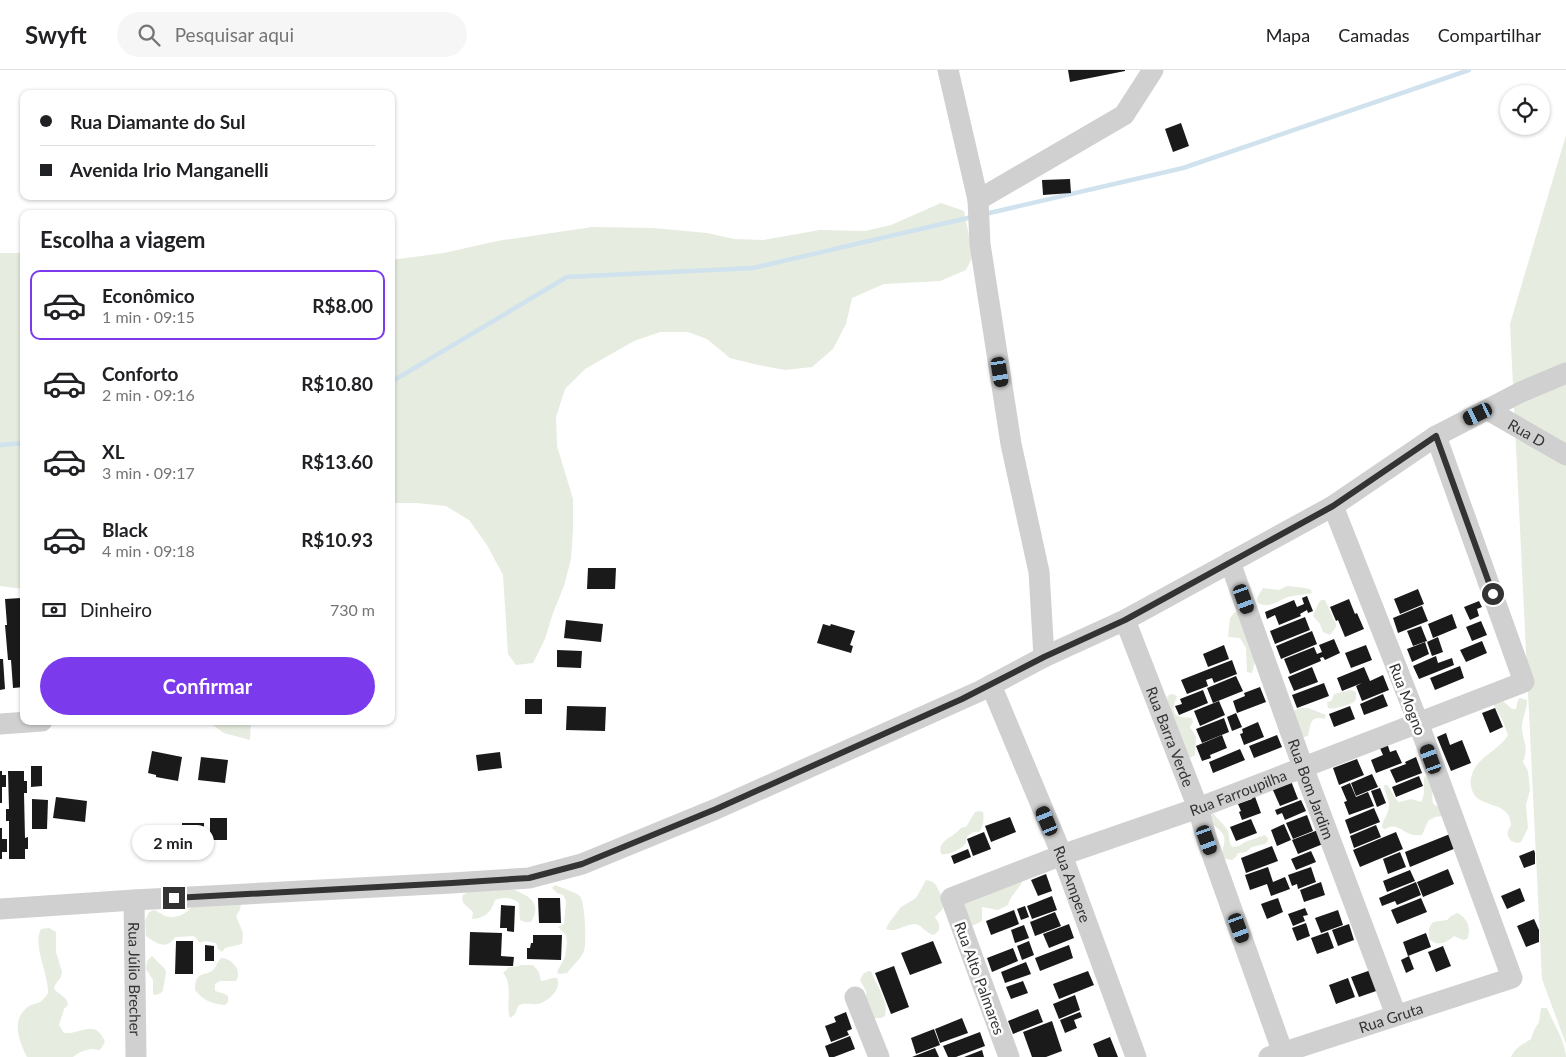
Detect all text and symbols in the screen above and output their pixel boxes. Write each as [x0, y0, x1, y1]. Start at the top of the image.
search box [117, 12, 467, 57]
text: Swyft [25, 20, 87, 49]
icon: search [135, 21, 163, 49]
text: Pesquisar aqui [175, 23, 294, 46]
text: Mapa [1266, 24, 1310, 46]
text: Camadas [1338, 24, 1410, 46]
text: Compartilhar [1438, 24, 1541, 46]
map controls [1500, 85, 1550, 135]
button: locate [1500, 85, 1550, 135]
text: Rua Diamante do Sul [70, 110, 245, 133]
text: Avenida Irio Manganelli [70, 158, 269, 181]
text: Escolha a viagem [40, 226, 206, 253]
icon: car [42, 283, 87, 328]
text: Econômico [102, 284, 195, 307]
text: R$8.00 [312, 294, 373, 317]
text: 1 min · 09:15 [102, 307, 195, 326]
car [990, 356, 1009, 388]
icon: car [42, 361, 87, 406]
text: Conforto [102, 362, 178, 385]
text: R$10.80 [301, 372, 373, 395]
text: 2 min · 09:16 [102, 385, 195, 404]
car [1461, 401, 1494, 427]
street label: Rua D [1505, 415, 1549, 450]
icon: car [42, 439, 87, 484]
text: XL [102, 440, 125, 463]
text: R$13.60 [301, 450, 373, 473]
text: 3 min · 09:17 [102, 463, 195, 482]
icon: car [42, 517, 87, 562]
text: Black [102, 518, 148, 541]
text: R$10.93 [301, 528, 373, 551]
text: 4 min · 09:18 [102, 541, 195, 560]
car [1231, 582, 1256, 616]
route start [1482, 583, 1504, 605]
icon: cash [40, 596, 68, 624]
text: Dinheiro [80, 598, 152, 621]
text: 730 m [330, 600, 375, 619]
button: Confirmar [40, 657, 375, 715]
street label: Rua Mogno [1386, 660, 1430, 738]
street label: Rua Barra Verde [1143, 684, 1198, 789]
street label: Rua Bom Jardim [1285, 736, 1338, 842]
car [1418, 742, 1443, 776]
street label: Rua Farroupilha [1187, 766, 1289, 819]
car [1034, 804, 1059, 838]
car [1194, 823, 1219, 857]
callout: 2 min [133, 826, 215, 860]
text: 2 min [153, 833, 193, 852]
street label: Rua Ampere [1050, 843, 1095, 925]
route end [163, 887, 185, 909]
car [1226, 911, 1251, 945]
street label: Rua Alto Palmares [951, 919, 1009, 1037]
street label: Rua Júlio Brecher [125, 922, 145, 1037]
street label: Rua Gruta [1356, 999, 1425, 1036]

